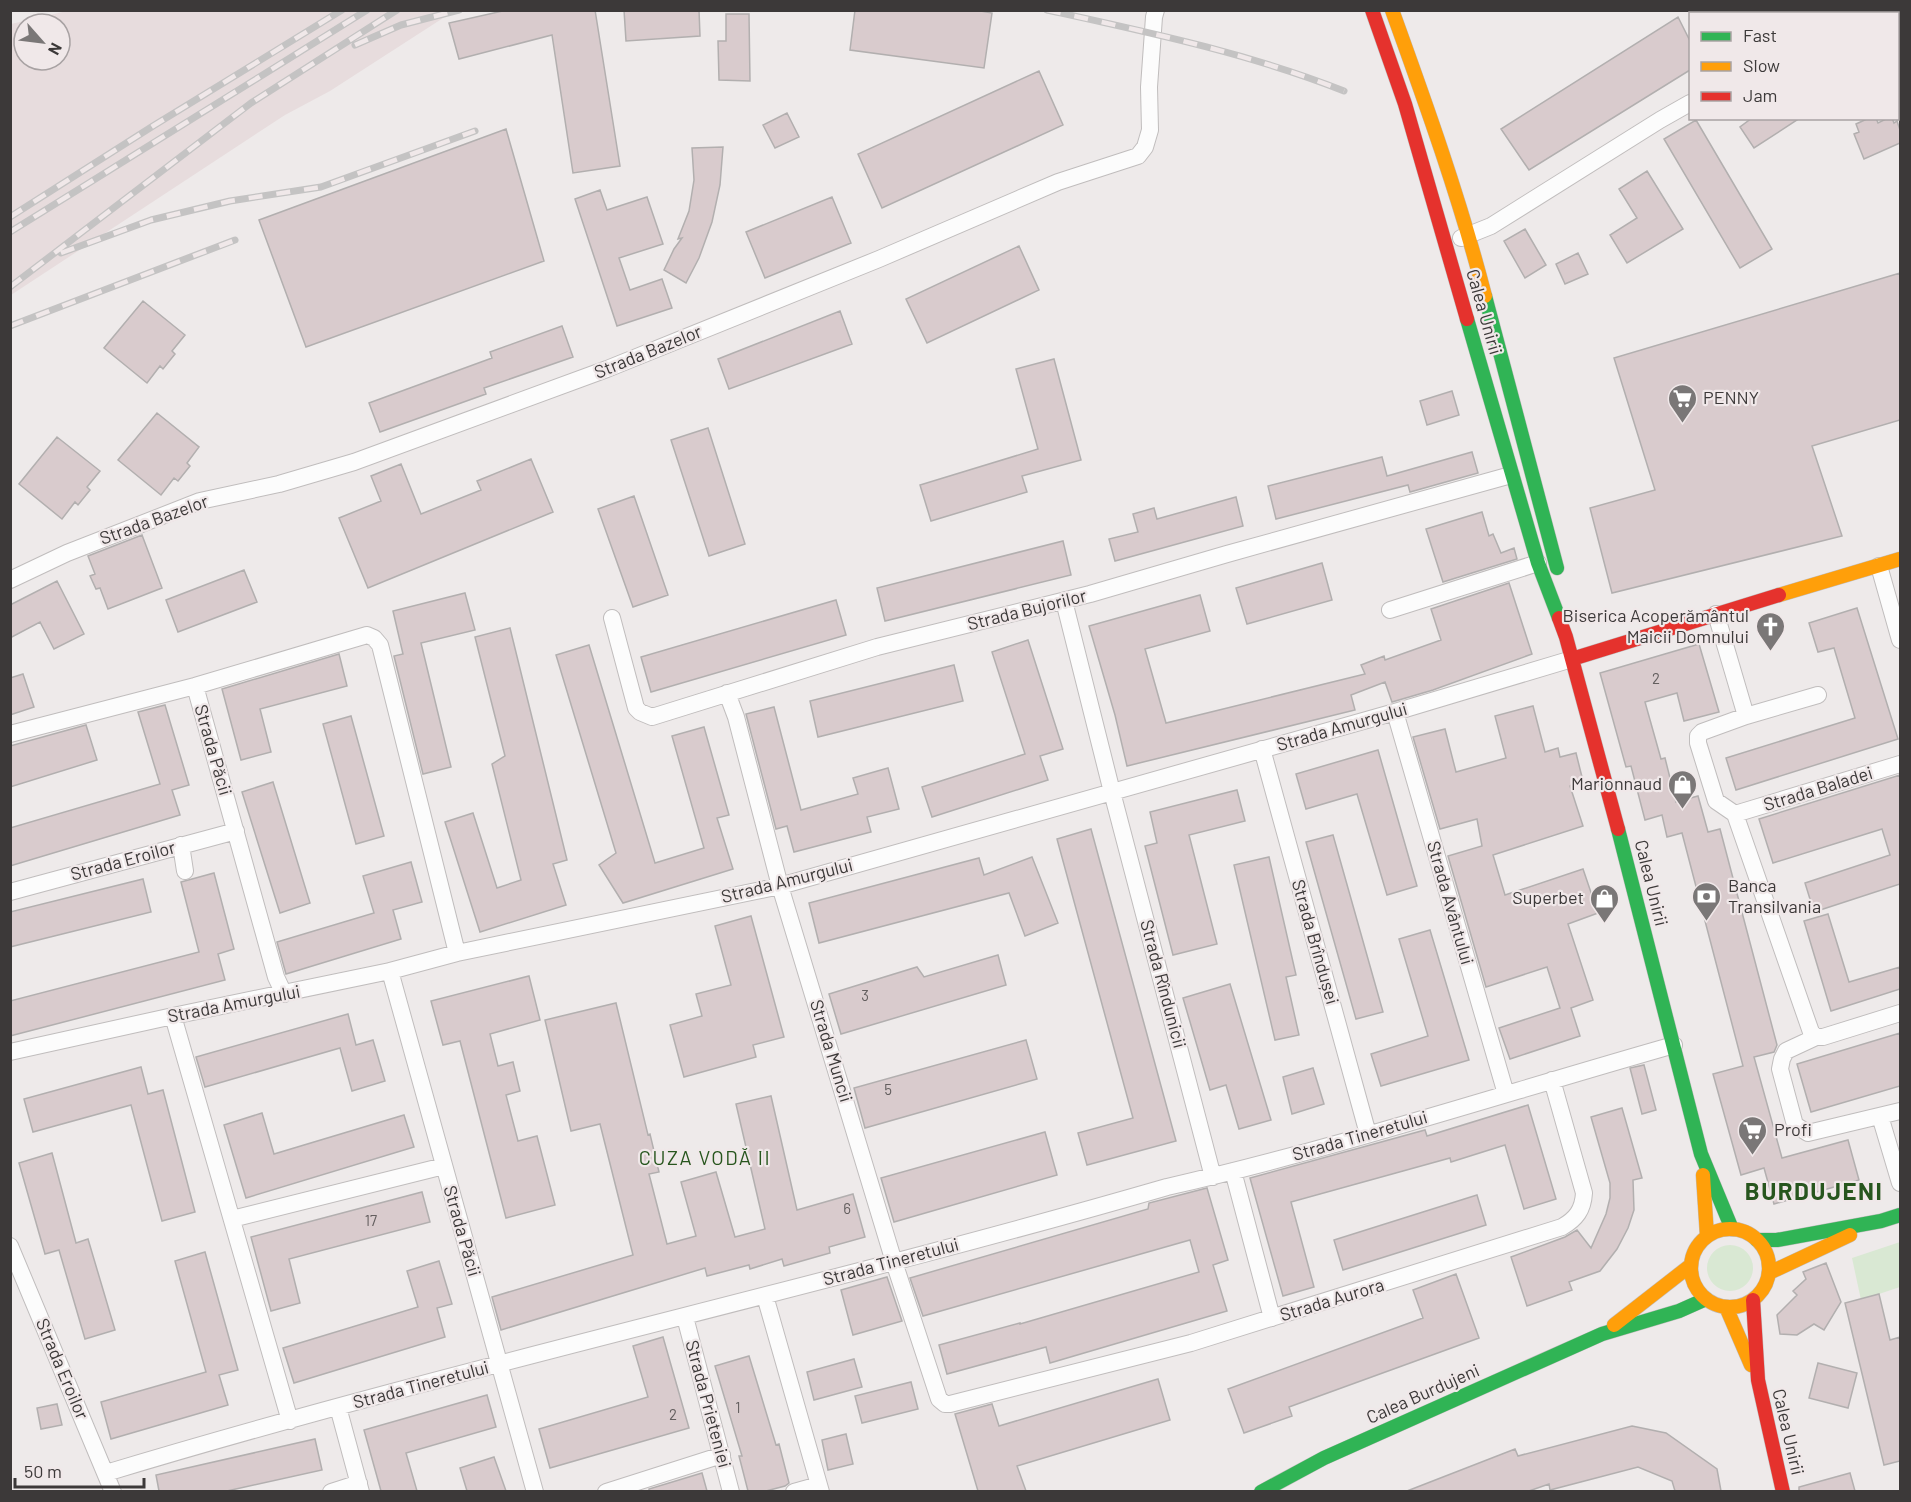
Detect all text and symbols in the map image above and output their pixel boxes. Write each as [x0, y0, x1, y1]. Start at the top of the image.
north arrow [12, 12, 72, 72]
legend [1689, 12, 1899, 120]
text: Fast [1743, 24, 1777, 46]
text: N [45, 40, 67, 58]
text: Slow [1743, 54, 1780, 76]
text: Jam [1743, 84, 1777, 106]
street label: Calea Unirii [1462, 266, 1508, 357]
street label: Strada Bazelor [591, 319, 705, 383]
supermarket icon: PENNY [1666, 382, 1698, 424]
place label: PENNY [1703, 386, 1759, 408]
street label: Strada Bazelor [96, 489, 211, 549]
street label: Strada Bujorilor [965, 583, 1089, 634]
place label: Biserica Acoperământul Maicii Domnului [1563, 604, 1749, 647]
church icon: Biserica Acoperământul Maicii Domnului [1754, 610, 1786, 652]
house number: 2 [1652, 669, 1660, 687]
street label: Strada Amurgului [1274, 697, 1410, 755]
street label: Strada Păcii [190, 702, 237, 798]
street label: Strada Baladei [1760, 761, 1875, 815]
shop icon: Marionnaud [1667, 768, 1699, 810]
place label: Marionnaud [1571, 772, 1662, 794]
street label: Strada Eroilor [68, 835, 178, 885]
street label: Calea Unirii [1631, 837, 1673, 928]
street label: Strada Avântului [1423, 838, 1479, 967]
street label: Strada Amurgului [719, 853, 855, 907]
place label: Banca Transilvania [1728, 874, 1821, 917]
street label: Strada Brîndușei [1288, 877, 1344, 1007]
bank icon: Banca Transilvania [1691, 880, 1723, 922]
shop icon: Superbet [1589, 882, 1621, 924]
place label: Superbet [1512, 886, 1584, 908]
street label: Strada Rîndunicii [1136, 917, 1192, 1050]
street label: Strada Amurgului [166, 979, 302, 1027]
house number: 3 [861, 986, 869, 1004]
street label: Strada Muncii [806, 997, 858, 1105]
house number: 5 [884, 1080, 892, 1098]
street label: Strada Tineretului [1290, 1105, 1430, 1165]
supermarket icon: Profi [1737, 1114, 1769, 1156]
place label: Profi [1774, 1118, 1812, 1140]
district label: CUZA VODĂ II [639, 1145, 771, 1169]
district label: BURDUJENI [1745, 1176, 1883, 1205]
street label: Strada Păcii [439, 1183, 486, 1279]
house number: 6 [843, 1199, 851, 1217]
house number: 17 [365, 1211, 377, 1229]
street label: Strada Tineretului [820, 1232, 961, 1290]
street label: Strada Aurora [1277, 1273, 1387, 1325]
street label: Strada Eroilor [32, 1315, 94, 1423]
street label: Strada Prieteniei [681, 1338, 737, 1470]
street label: Strada Tineretului [350, 1355, 491, 1413]
street label: Calea Burdujeni [1363, 1358, 1483, 1428]
street label: Calea Unirii [1768, 1386, 1810, 1477]
house number: 1 [735, 1398, 741, 1416]
house number: 2 [669, 1405, 677, 1423]
scale bar [15, 1451, 144, 1489]
text: 50 m [24, 1460, 62, 1482]

